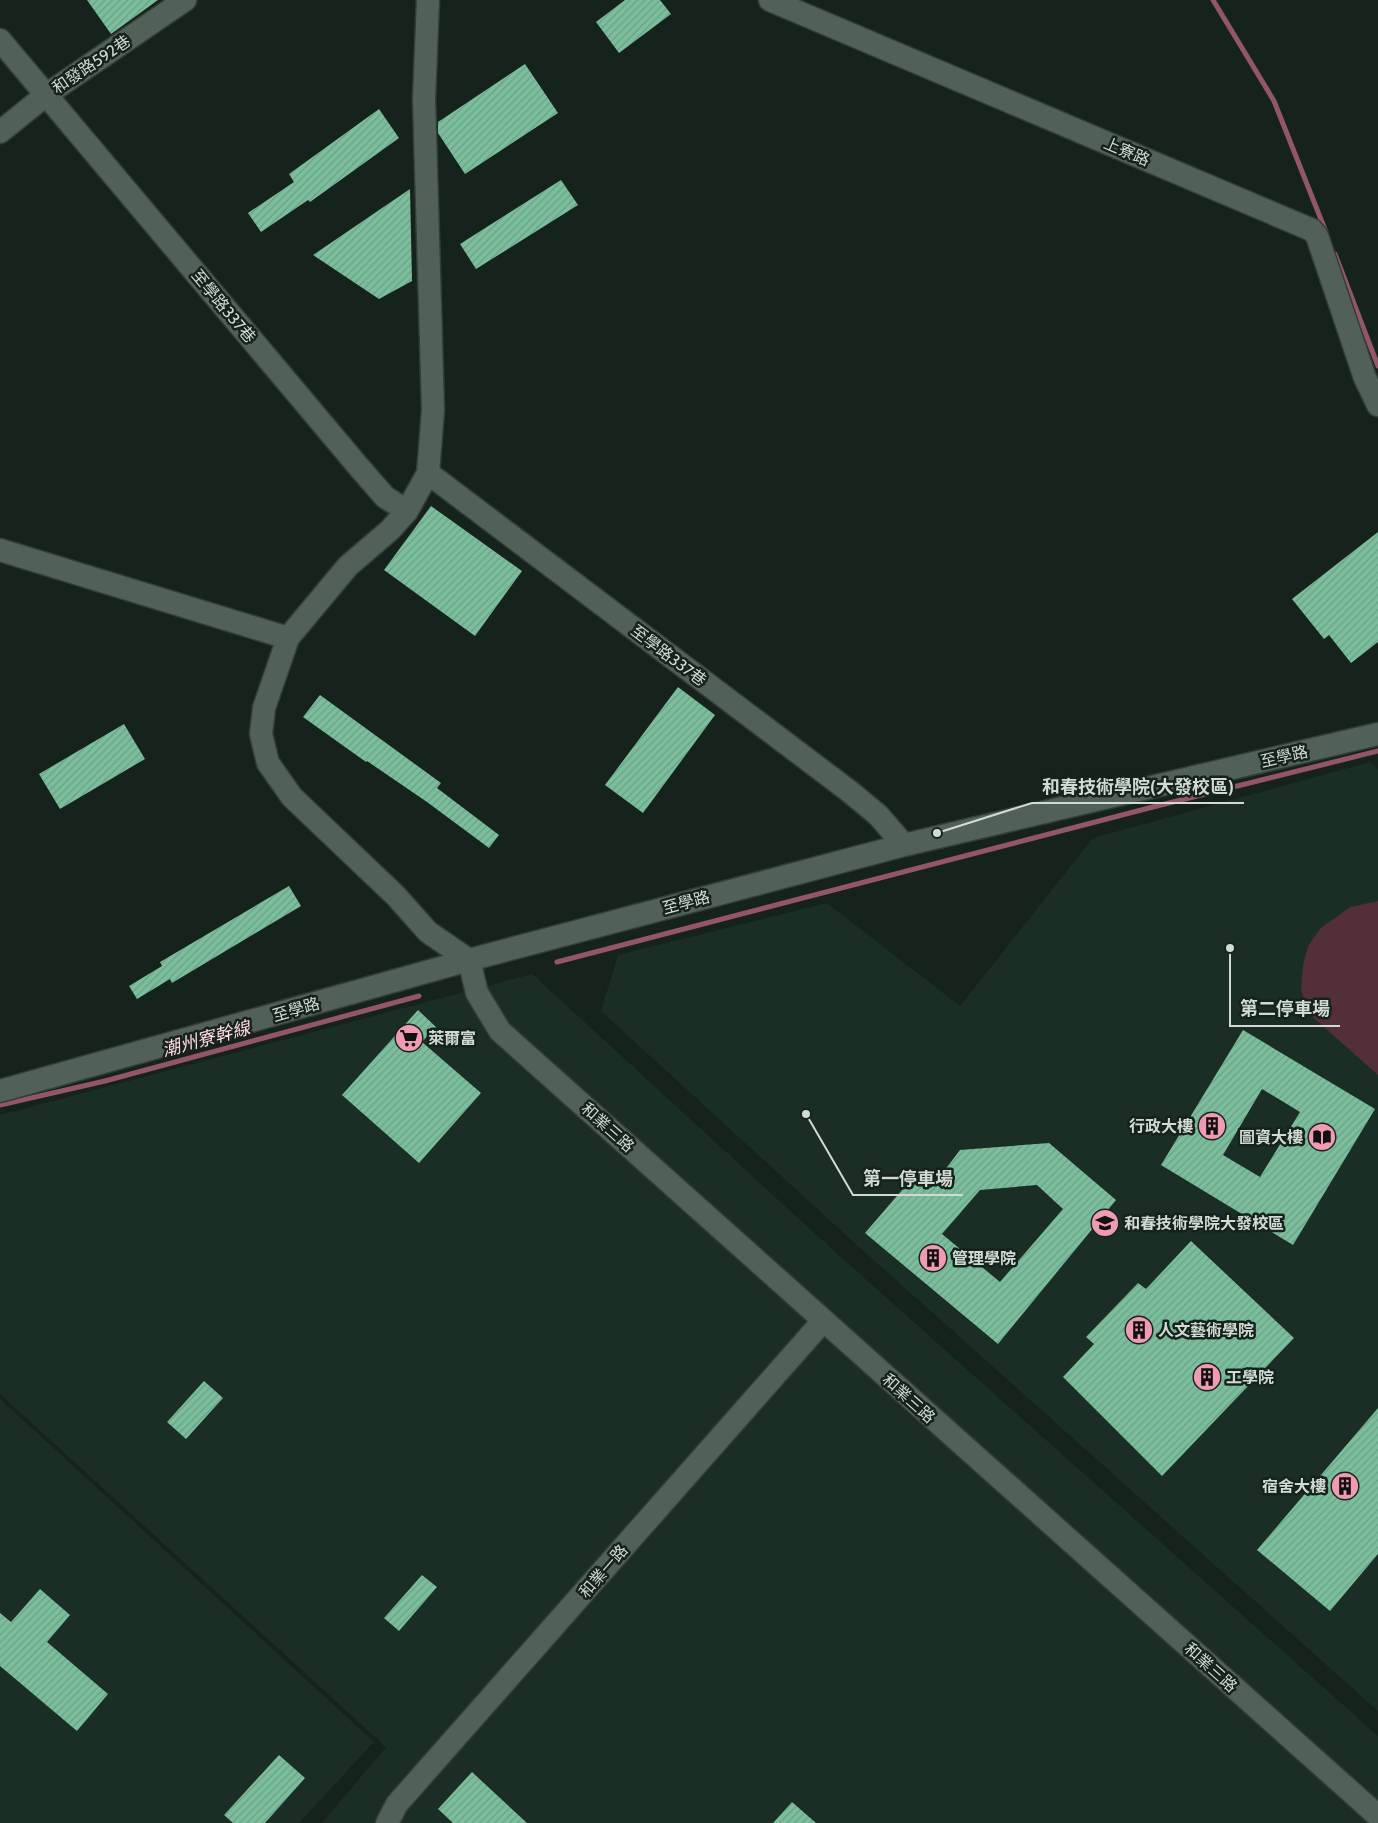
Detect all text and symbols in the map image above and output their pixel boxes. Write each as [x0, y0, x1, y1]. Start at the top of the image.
street label: 和發路592巷 [49, 31, 134, 97]
street label: 上寮路 [1101, 133, 1153, 170]
street label: 至學路337巷 [188, 266, 260, 347]
street label: 至學路337巷 [627, 621, 710, 690]
street label: 至學路 [1259, 742, 1310, 771]
callout: 和春技術學院(大發校區) [1032, 770, 1244, 803]
text: 和春技術學院(大發校區) [1042, 776, 1234, 798]
street label: 至學路 [660, 887, 712, 918]
callout: 第二停車場 [1230, 993, 1340, 1026]
street label: 至學路 [270, 994, 322, 1025]
text: 第二停車場 [1240, 998, 1330, 1020]
water label: 潮州寮幹線 [160, 1016, 254, 1061]
supermarket icon: 萊爾富 [394, 1023, 424, 1053]
place label: 萊爾富 [428, 1029, 476, 1048]
street label: 和業三路 [578, 1099, 638, 1156]
building icon: 行政大樓 [1197, 1111, 1227, 1141]
place label: 行政大樓 [1129, 1117, 1193, 1136]
library icon: 圖資大樓 [1307, 1122, 1337, 1152]
place label: 圖資大樓 [1239, 1128, 1303, 1147]
callout: 第一停車場 [853, 1162, 963, 1195]
text: 第一停車場 [863, 1168, 953, 1190]
school or university icon: 和春技術學院大發校區 [1090, 1208, 1120, 1238]
place label: 和春技術學院大發校區 [1124, 1214, 1284, 1233]
building icon: 管理學院 [918, 1243, 948, 1273]
place label: 管理學院 [952, 1249, 1016, 1268]
building icon: 人文藝術學院 [1124, 1315, 1154, 1345]
place label: 人文藝術學院 [1158, 1321, 1254, 1340]
building icon: 工學院 [1192, 1362, 1222, 1392]
place label: 工學院 [1226, 1368, 1274, 1387]
street label: 和業三路 [879, 1370, 939, 1427]
building icon: 宿舍大樓 [1330, 1471, 1360, 1501]
place label: 宿舍大樓 [1262, 1477, 1326, 1496]
street label: 和業一路 [575, 1541, 632, 1602]
street label: 和業三路 [1181, 1639, 1241, 1696]

